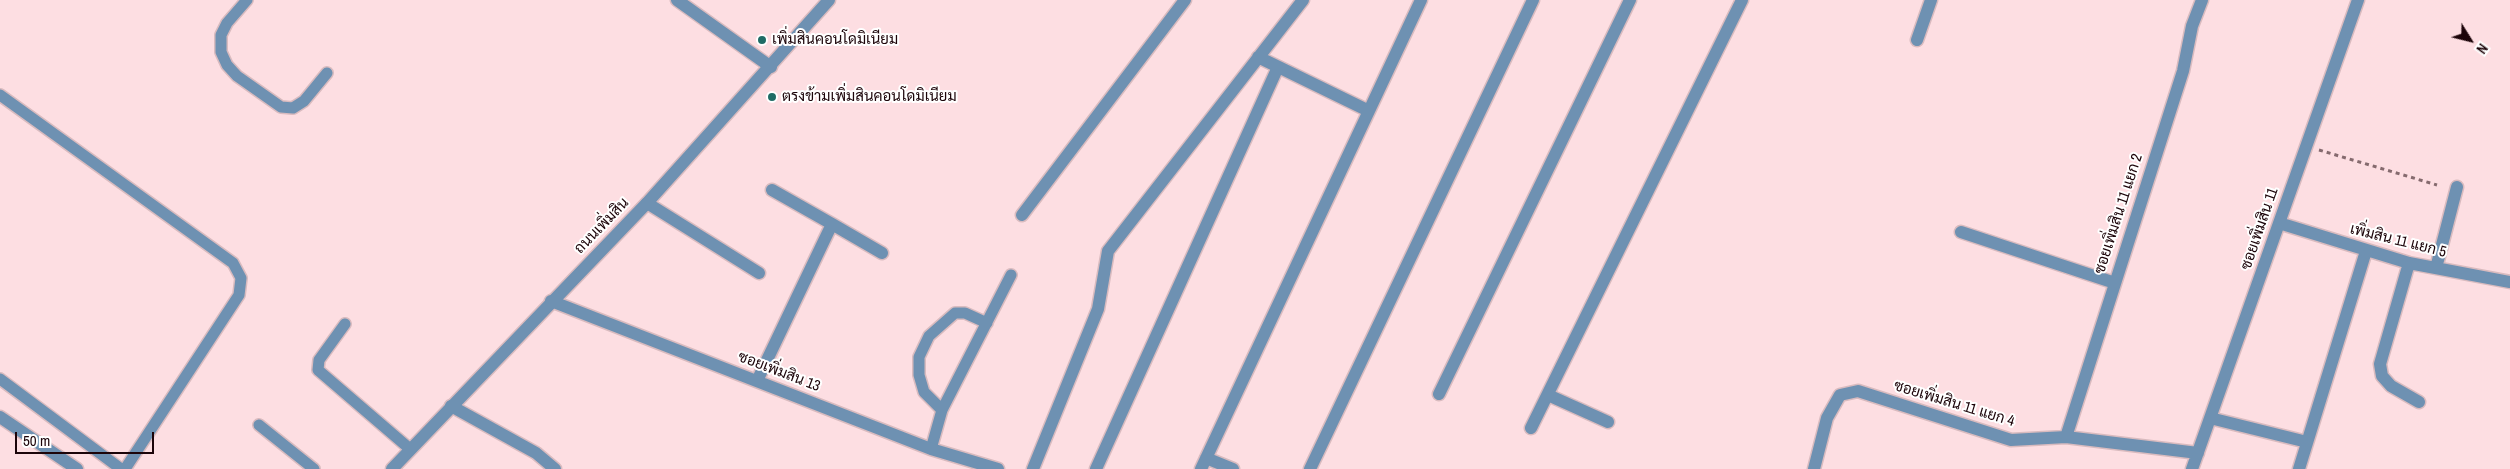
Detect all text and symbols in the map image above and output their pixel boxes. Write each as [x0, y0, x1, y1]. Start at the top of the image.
north arrow [2445, 15, 2495, 65]
place label: เพิ่มสินคอนโดมิเนียม [772, 31, 898, 49]
marker: เพิ่มสินคอนโดมิเนียม [756, 34, 768, 46]
text: N [2472, 40, 2492, 57]
place label: ตรงข้ามเพิ่มสินคอนโดมิเนียม [782, 88, 957, 106]
marker: ตรงข้ามเพิ่มสินคอนโดมิเนียม [766, 91, 778, 103]
street label: ซอยเพิ่มสิน 11 แยก 2 [2091, 152, 2147, 276]
street label: ซอยเพิ่มสิน 11 [2238, 186, 2282, 272]
street label: ถนนเพิ่มสิน [571, 194, 633, 258]
street label: เพิ่มสิน 11 แยก 5 [2348, 220, 2448, 262]
street label: ซอยเพิ่มสิน 13 [735, 348, 823, 396]
street label: ซอยเพิ่มสิน 11 แยก 4 [1891, 377, 2017, 431]
scale bar [18, 422, 156, 454]
text: 50 m [23, 430, 50, 451]

